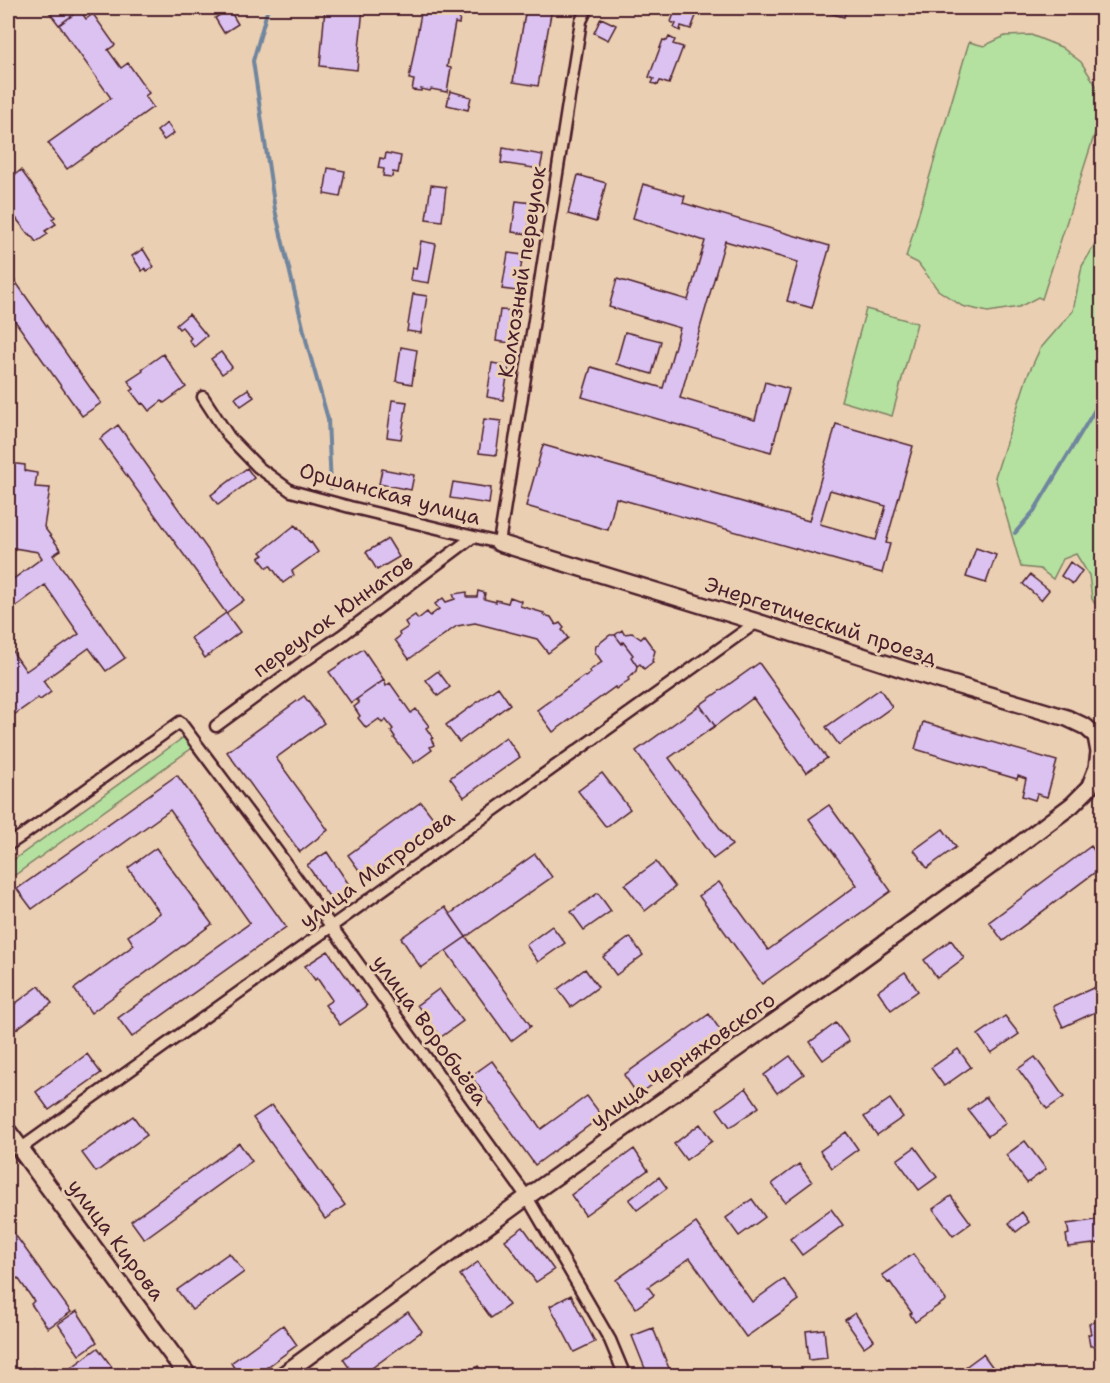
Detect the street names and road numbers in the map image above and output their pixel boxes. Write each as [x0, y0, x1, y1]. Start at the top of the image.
street label: Колхозный переулок [491, 164, 553, 380]
street label: Оршанская улица [296, 456, 484, 532]
street label: переулок Юннатов [247, 548, 419, 684]
street label: Энергетический проезд [701, 570, 941, 672]
street label: улица Матросова [294, 803, 460, 935]
street label: улица Воробьёва [366, 949, 494, 1111]
street label: улица Черняховского [585, 986, 781, 1134]
street label: улица Кирова [61, 1173, 171, 1307]

